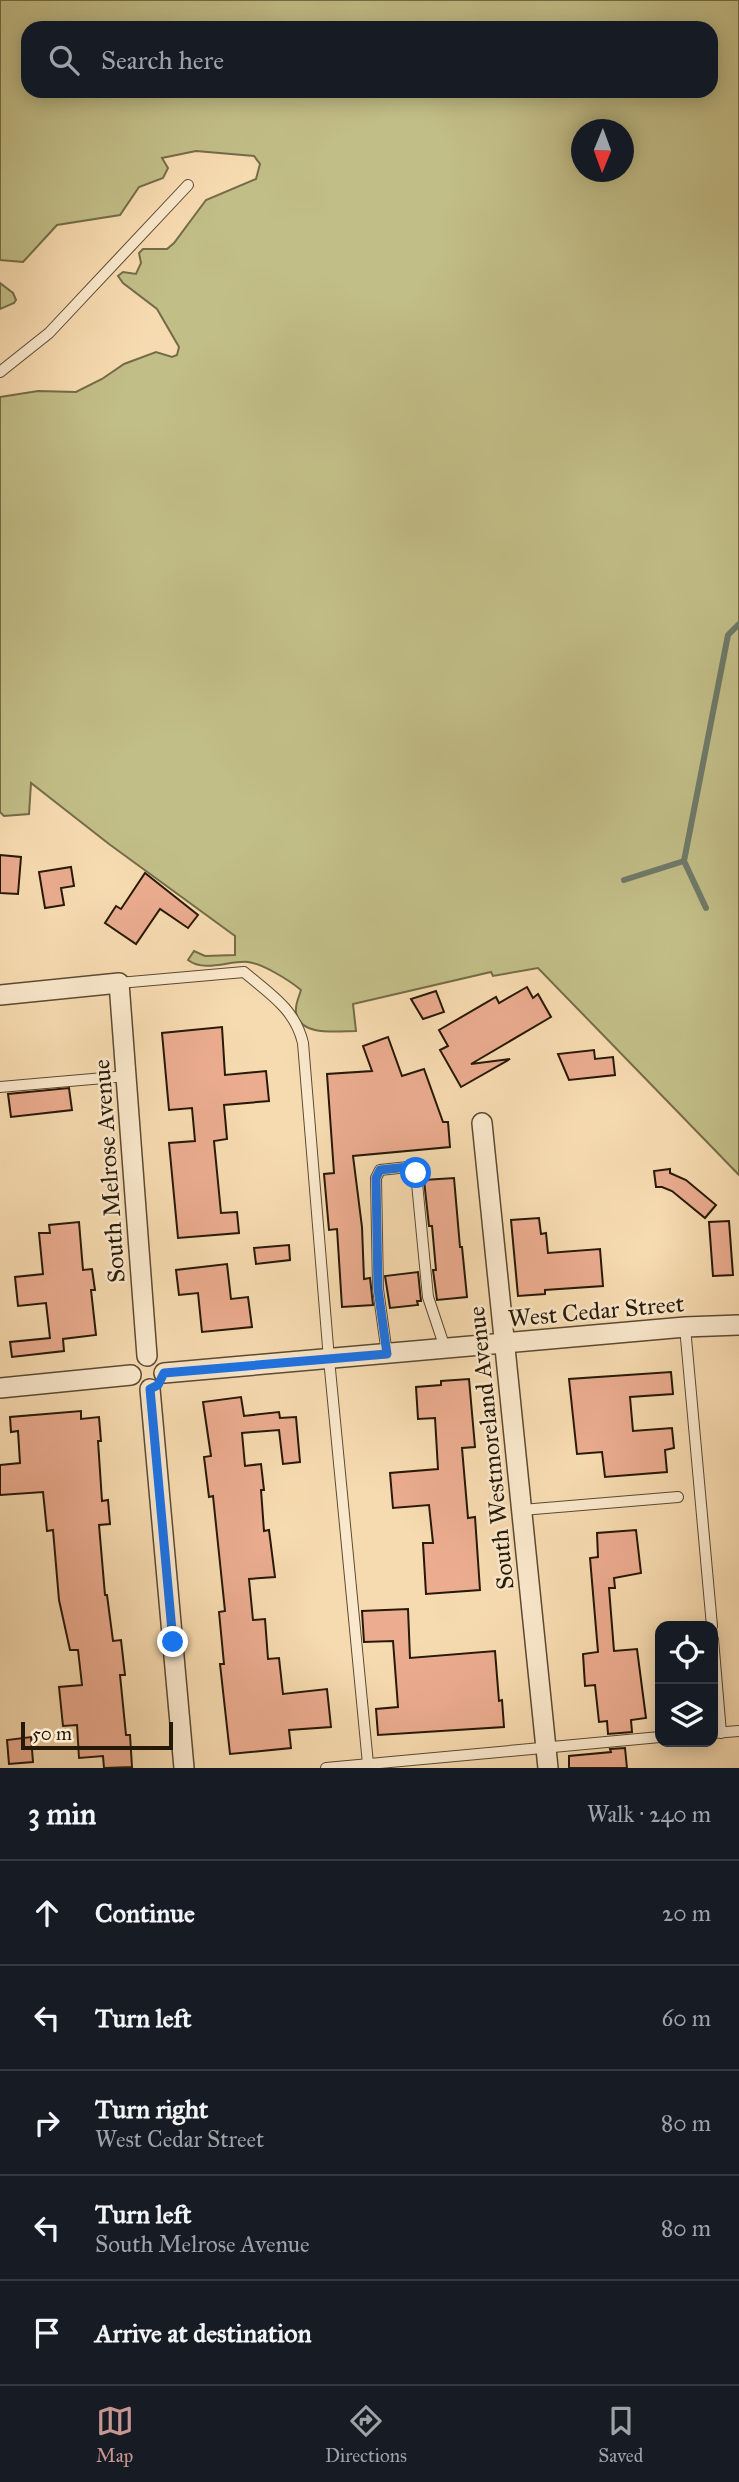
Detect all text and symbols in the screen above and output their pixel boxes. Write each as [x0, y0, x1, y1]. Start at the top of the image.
search box [21, 21, 718, 98]
icon: search [45, 41, 83, 79]
text: Search here [101, 44, 224, 76]
north arrow [571, 119, 634, 182]
street label: South Melrose Avenue [86, 1058, 132, 1284]
route start [400, 1157, 431, 1188]
street label: West Cedar Street [507, 1288, 686, 1334]
street label: South Westmoreland Avenue [461, 1305, 521, 1591]
map controls [655, 1621, 718, 1747]
button: locate [655, 1621, 718, 1684]
route end [157, 1626, 188, 1657]
button: layers [655, 1684, 718, 1747]
scale bar [21, 1719, 173, 1751]
text: 50 m [32, 1722, 72, 1745]
text: 3 min [28, 1796, 96, 1832]
text: Walk · 240 m [587, 1800, 711, 1828]
icon: ahead [28, 1894, 66, 1932]
text: Continue [95, 1897, 195, 1929]
text: 20 m [662, 1899, 711, 1927]
icon: left [28, 1999, 66, 2037]
text: Turn left [95, 2002, 191, 2034]
text: 60 m [662, 2004, 711, 2032]
text: Turn right [95, 2093, 208, 2125]
icon: right [28, 2104, 66, 2142]
text: 80 m [661, 2109, 711, 2137]
text: West Cedar Street [95, 2125, 264, 2153]
text: Turn left [95, 2198, 191, 2230]
icon: left [28, 2209, 66, 2247]
text: 80 m [661, 2214, 711, 2242]
text: South Melrose Avenue [95, 2230, 310, 2258]
icon: arrive [28, 2314, 66, 2352]
text: Arrive at destination [95, 2317, 312, 2349]
tab: Map [96, 2402, 134, 2467]
tab: Directions [325, 2402, 407, 2467]
tab: Saved [598, 2402, 643, 2467]

